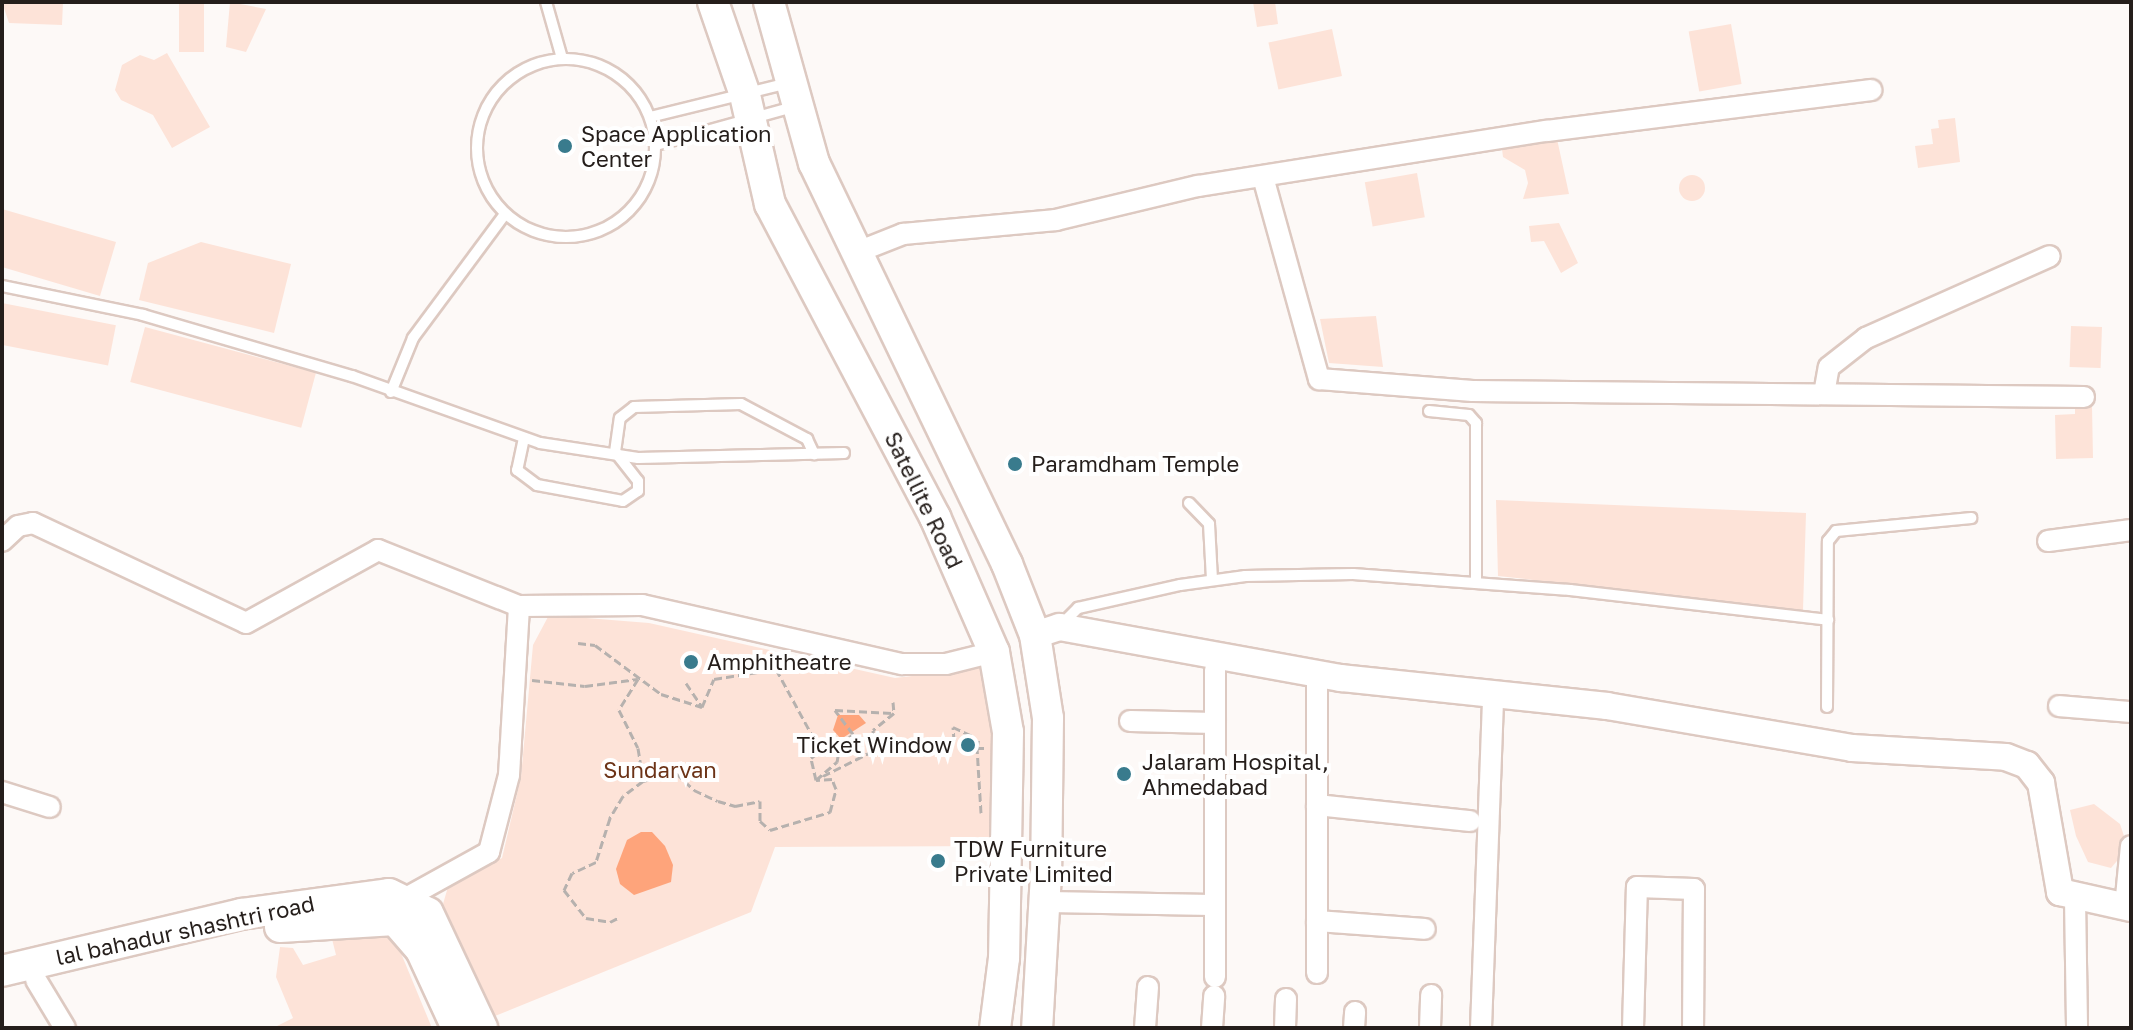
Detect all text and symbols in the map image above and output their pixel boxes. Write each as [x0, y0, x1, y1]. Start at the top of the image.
place label: Space Application Center [581, 120, 772, 172]
marker: Space Application Center [556, 137, 574, 155]
street label: Satellite Road [880, 427, 968, 573]
place label: Paramdham Temple [1031, 451, 1239, 477]
marker: Paramdham Temple [1006, 455, 1024, 473]
place label: Amphitheatre [707, 649, 851, 675]
marker: Amphitheatre [682, 653, 700, 671]
place label: Ticket Window [797, 732, 952, 758]
marker: Ticket Window [959, 736, 977, 754]
place label: Jalaram Hospital, Ahmedabad [1142, 748, 1329, 800]
park label: Sundarvan [603, 757, 717, 783]
marker: Jalaram Hospital, Ahmedabad [1113, 763, 1135, 785]
place label: TDW Furniture Private Limited [954, 835, 1113, 886]
marker: TDW Furniture Private Limited [929, 852, 947, 870]
street label: lal bahadur shashtri road [53, 890, 317, 970]

